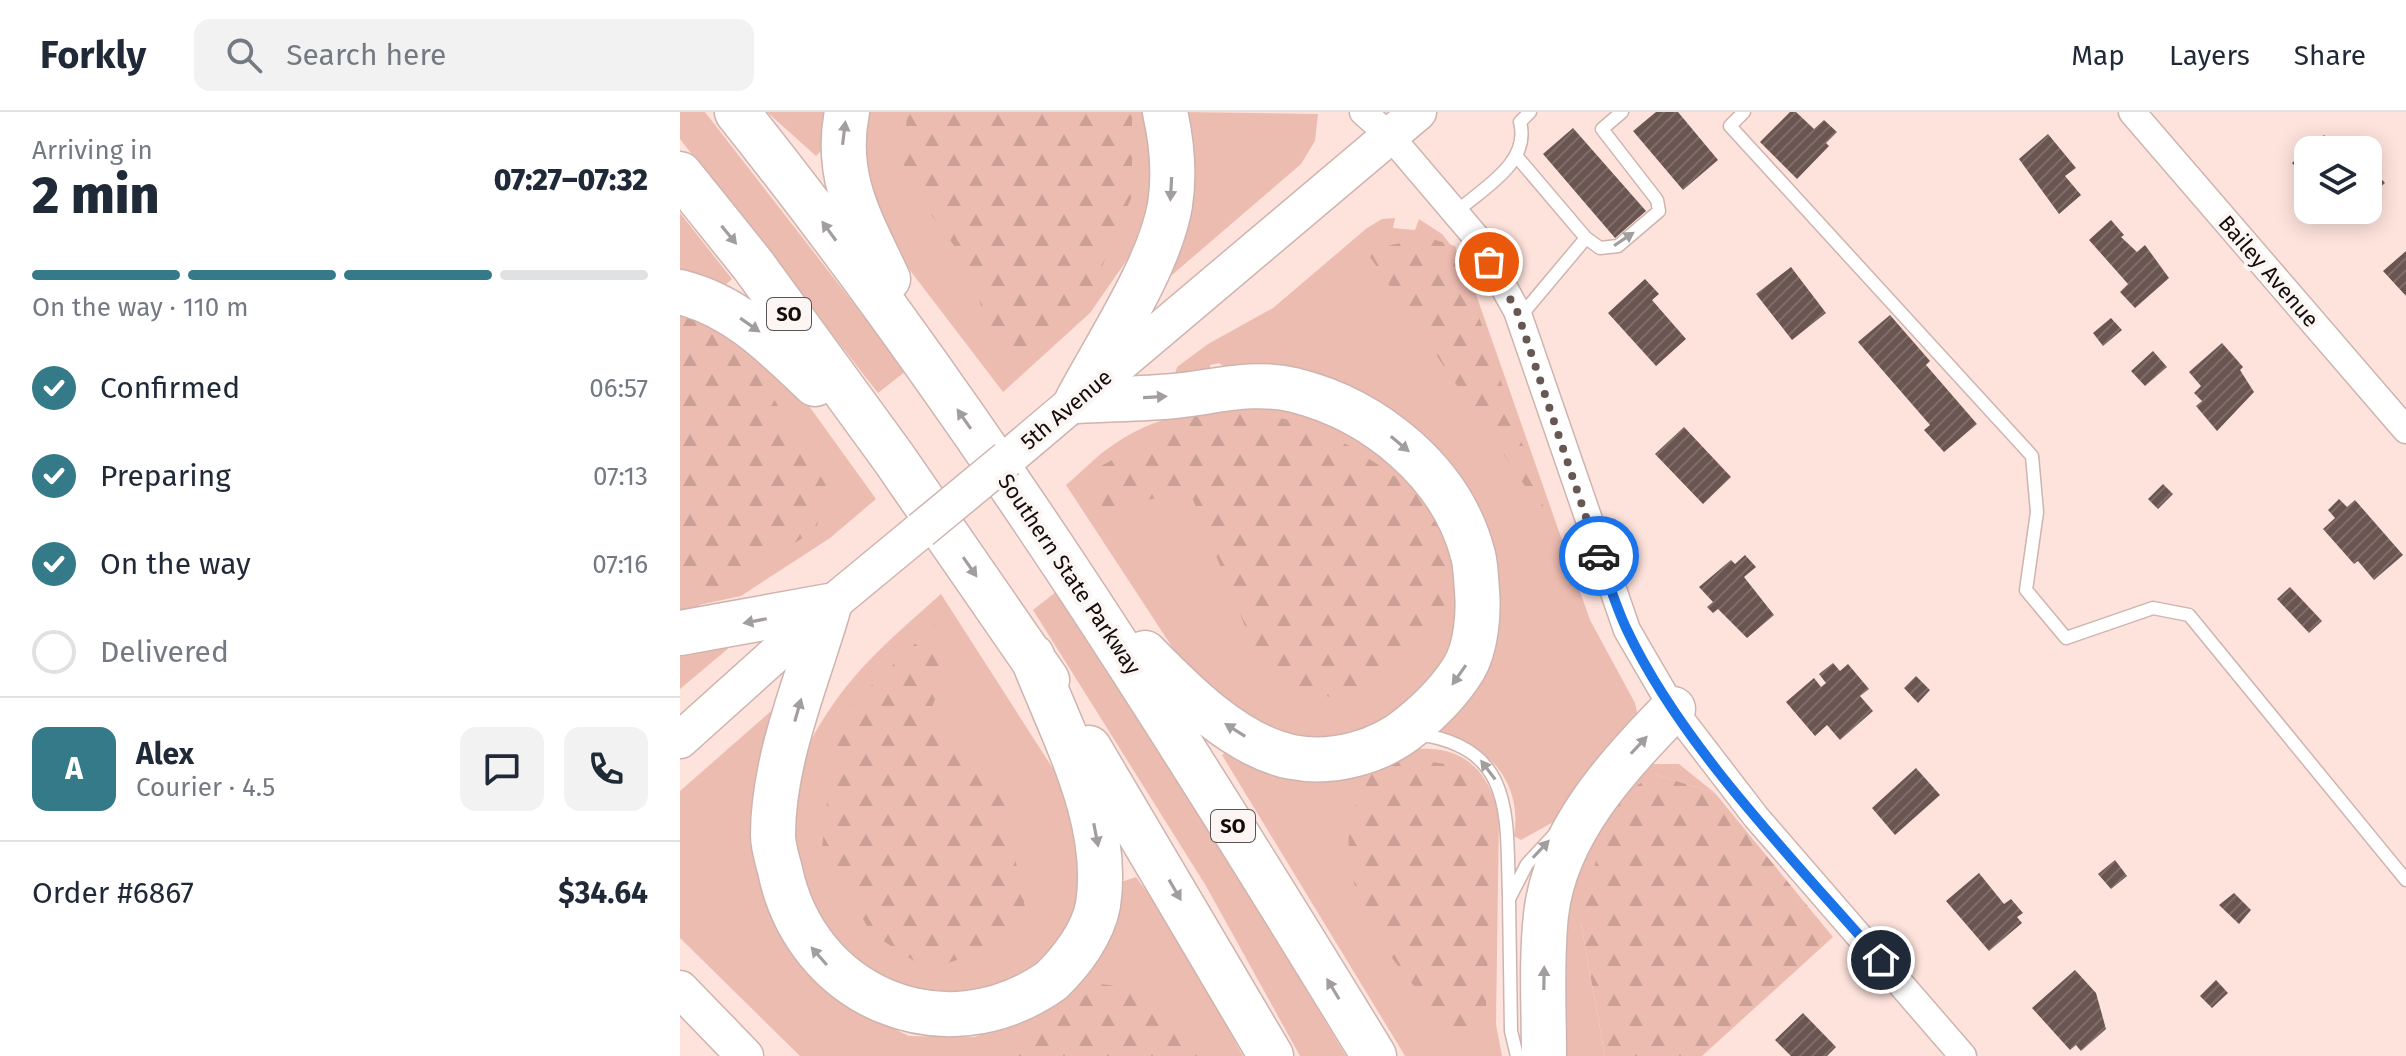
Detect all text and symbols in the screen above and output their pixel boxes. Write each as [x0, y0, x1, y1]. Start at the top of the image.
search box [194, 19, 754, 91]
text: Forkly [40, 32, 146, 78]
icon: search [222, 33, 266, 77]
text: Search here [286, 37, 446, 73]
text: Map [2071, 39, 2125, 72]
text: Layers [2169, 39, 2250, 72]
text: Share [2294, 39, 2366, 72]
one-way arrow [837, 120, 850, 145]
text: Arriving in [32, 135, 153, 166]
map controls [2294, 136, 2382, 224]
button: layers [2294, 136, 2382, 224]
text: 07:27–07:32 [494, 162, 648, 198]
text: 2 min [32, 164, 159, 227]
one-way arrow [1164, 177, 1177, 202]
street label: Bailey Avenue [2213, 210, 2325, 333]
one-way arrow [821, 220, 837, 242]
one-way arrow [720, 225, 737, 245]
pin [1455, 228, 1523, 296]
one-way arrow [1613, 231, 1635, 247]
icon: bag [1467, 240, 1511, 284]
text: On the way · 110 m [32, 292, 249, 323]
road number: SO [767, 298, 811, 330]
one-way arrow [739, 317, 760, 332]
street label: 5th Avenue [1015, 364, 1117, 455]
icon: check [32, 366, 76, 410]
text: Confirmed [100, 370, 240, 406]
text: 06:57 [589, 373, 648, 404]
one-way arrow [1143, 390, 1168, 403]
one-way arrow [957, 408, 972, 429]
one-way arrow [1389, 435, 1409, 452]
icon: check [32, 454, 76, 498]
text: Preparing [100, 458, 231, 494]
text: 07:13 [593, 461, 648, 492]
street label: Southern State Parkway [992, 469, 1147, 680]
courier [1559, 516, 1639, 596]
icon: car [1577, 534, 1621, 578]
icon: check [32, 542, 76, 586]
text: On the way [100, 546, 251, 582]
text: 07:16 [592, 549, 648, 580]
one-way arrow [962, 557, 977, 578]
one-way arrow [742, 615, 767, 627]
text: Delivered [100, 634, 229, 670]
one-way arrow [1452, 665, 1467, 686]
one-way arrow [792, 698, 805, 722]
one-way arrow [1225, 723, 1246, 738]
button: chat [460, 727, 544, 811]
button: phone [564, 727, 648, 811]
one-way arrow [1629, 735, 1647, 754]
text: Alex [136, 736, 194, 772]
text: A [65, 751, 83, 787]
one-way arrow [1481, 760, 1497, 780]
text: Courier · 4.5 [136, 772, 275, 803]
road number: SO [1211, 810, 1255, 842]
one-way arrow [1090, 823, 1103, 848]
one-way arrow [1531, 839, 1549, 858]
text: Order #6867 [32, 875, 194, 911]
text: $34.64 [558, 875, 648, 911]
one-way arrow [1168, 879, 1182, 901]
pin [1847, 926, 1915, 994]
icon: home [1859, 938, 1903, 982]
one-way arrow [811, 947, 828, 967]
one-way arrow [1537, 965, 1550, 990]
one-way arrow [1326, 978, 1340, 1000]

